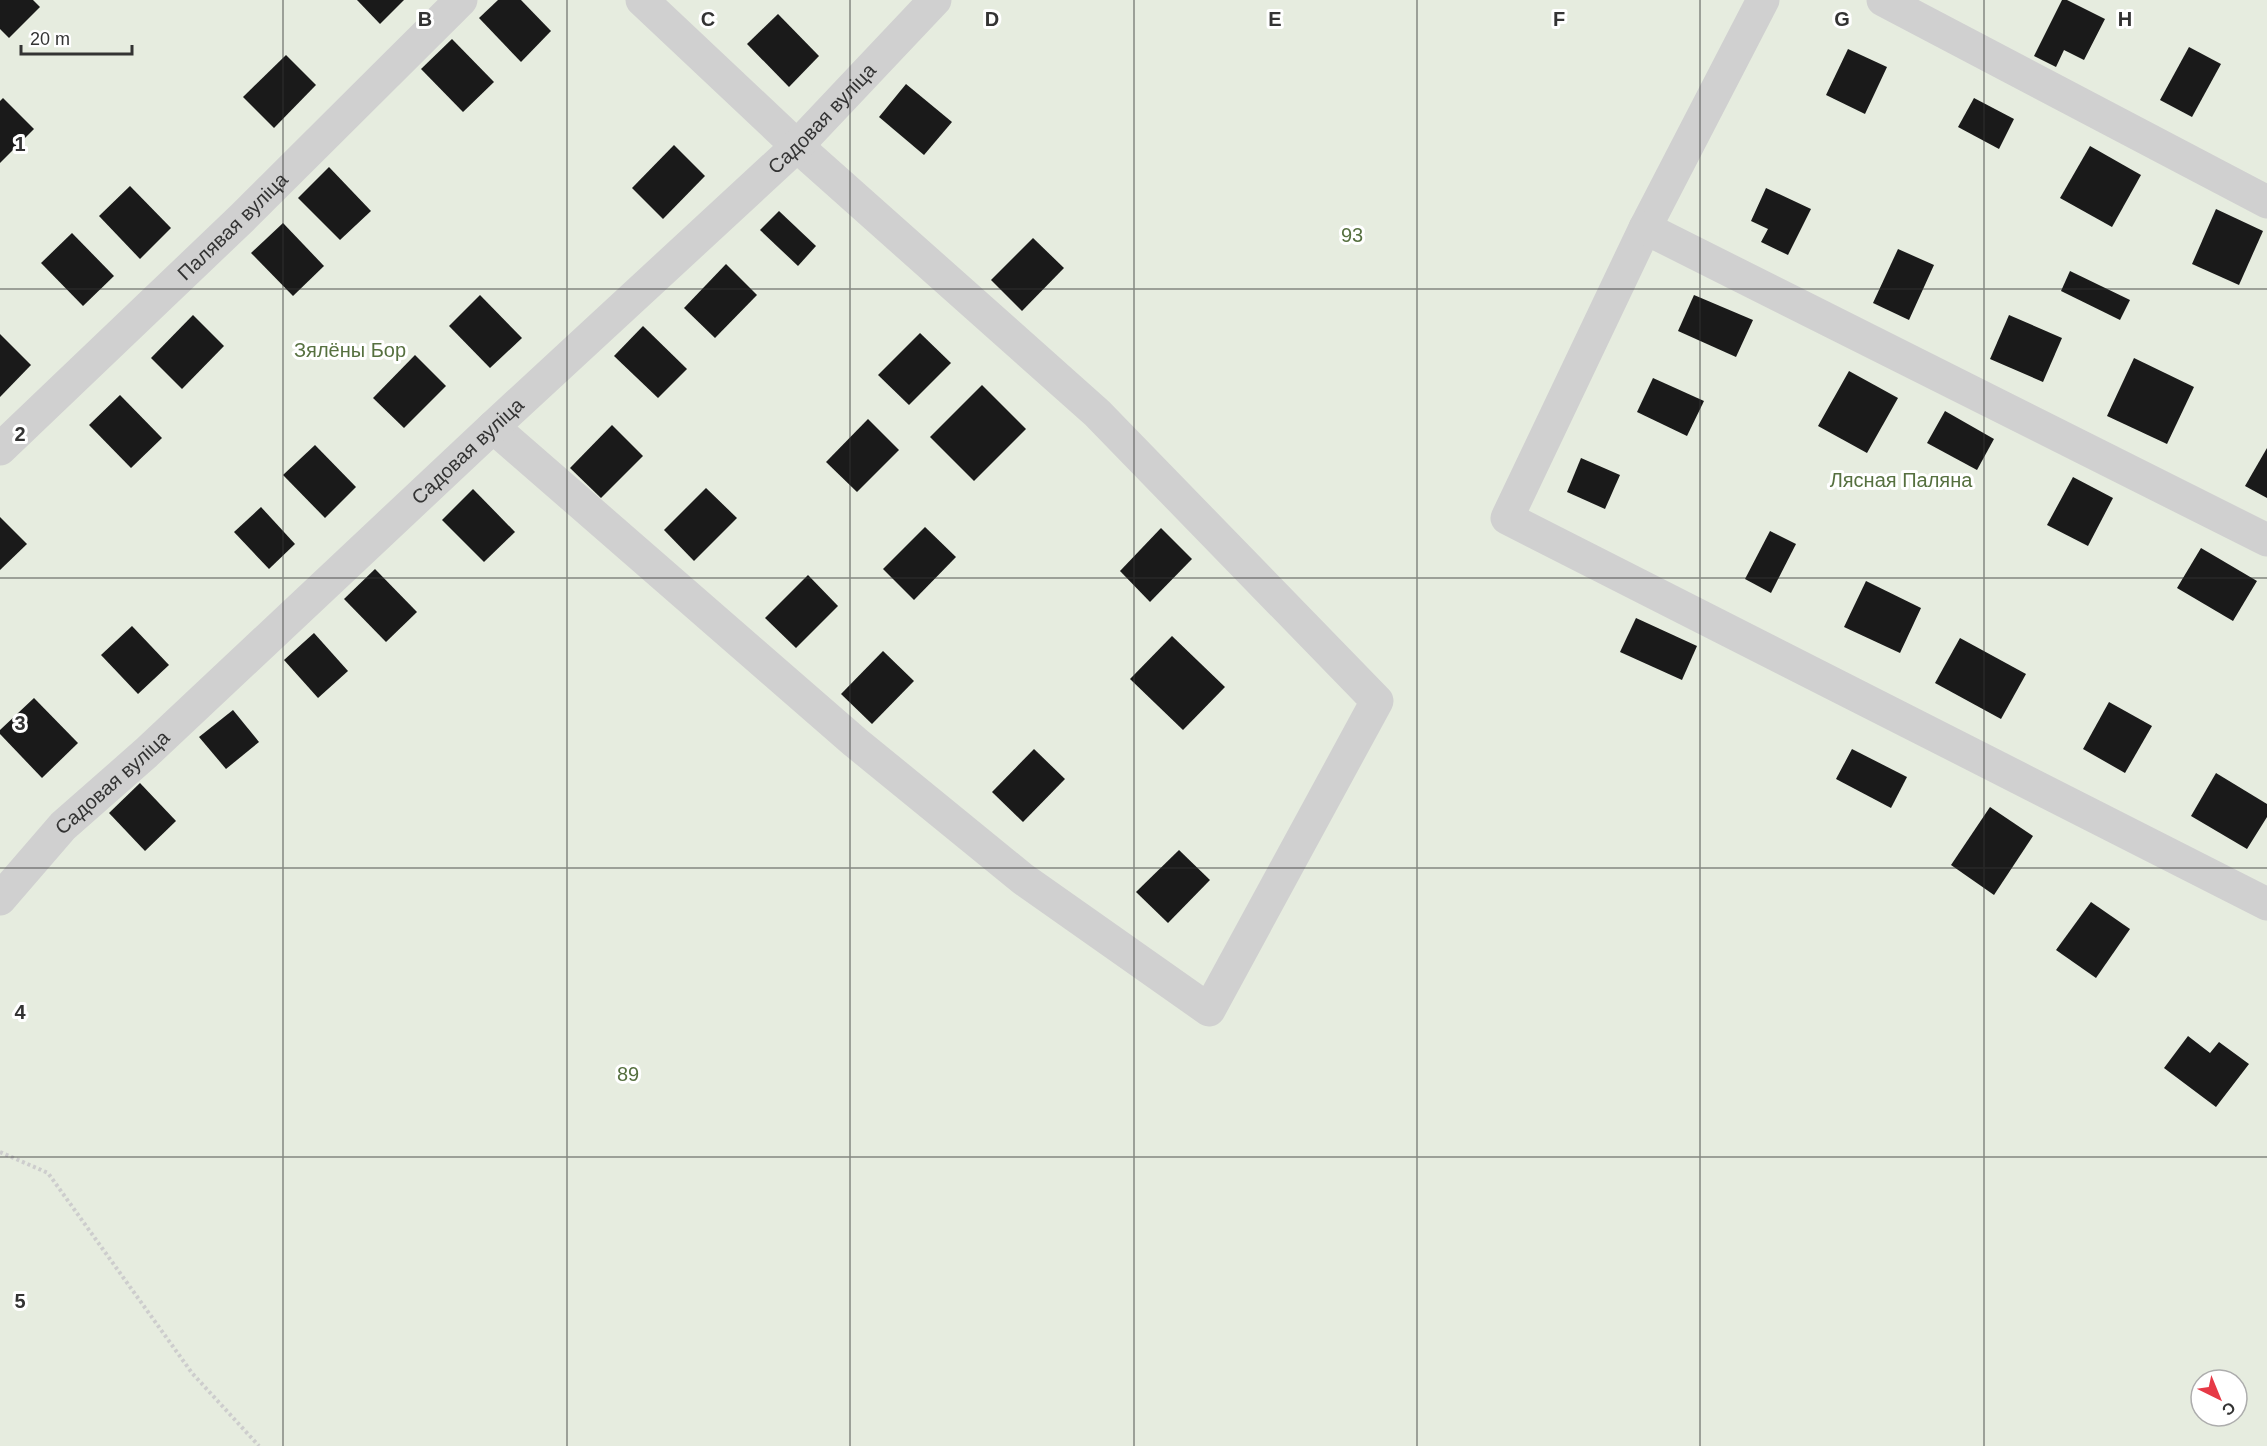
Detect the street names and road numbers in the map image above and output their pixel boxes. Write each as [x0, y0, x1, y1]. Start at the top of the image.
street label: Садовая вуліца [763, 58, 881, 178]
street label: Палявая вуліца [173, 167, 293, 284]
street label: Садовая вуліца [407, 393, 529, 509]
street label: Садовая вуліца [51, 726, 174, 839]

